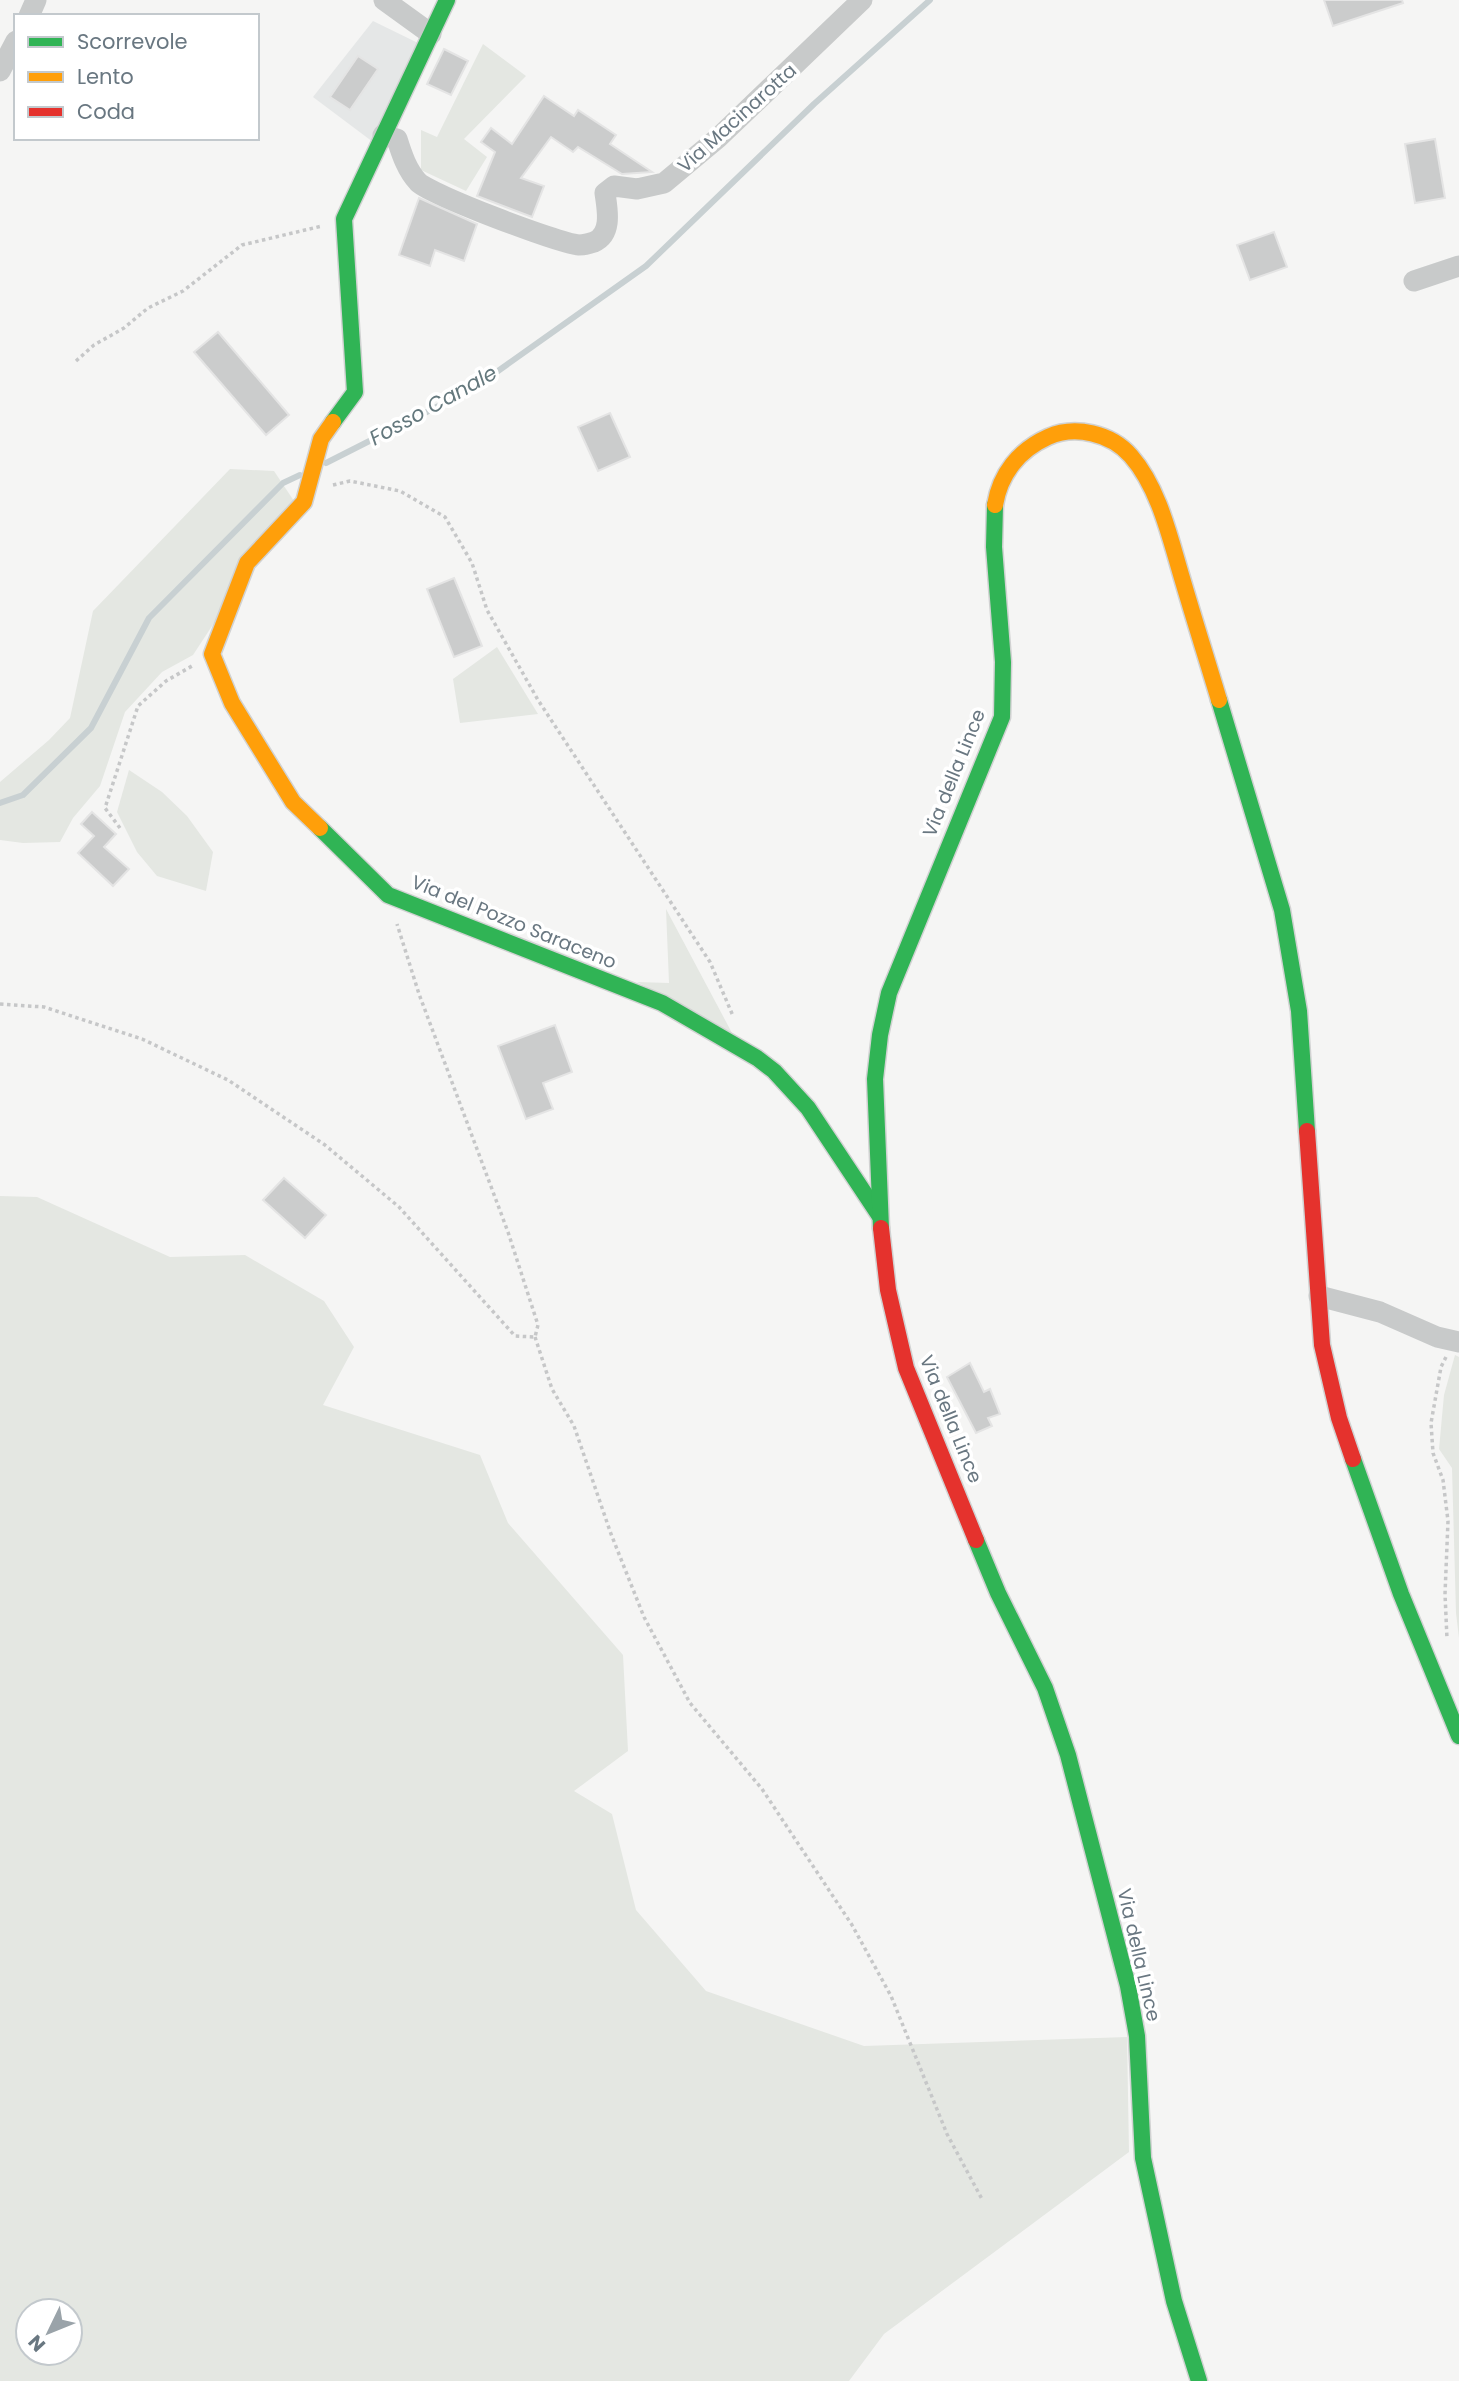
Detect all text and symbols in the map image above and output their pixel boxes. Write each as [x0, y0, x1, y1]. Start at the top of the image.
legend [14, 14, 259, 140]
text: Scorrevole [77, 27, 188, 56]
street label: Via Macinarotta [672, 57, 802, 179]
text: Lento [77, 62, 134, 91]
text: Coda [77, 97, 135, 126]
water label: Fosso Canale [364, 358, 502, 452]
street label: Via della Lince [916, 705, 992, 841]
street label: Via del Pozzo Saraceno [407, 868, 621, 976]
street label: Via della Lince [913, 1351, 989, 1487]
street label: Via della Lince [1111, 1886, 1167, 2024]
north arrow [14, 2297, 84, 2367]
text: N [22, 2329, 52, 2358]

